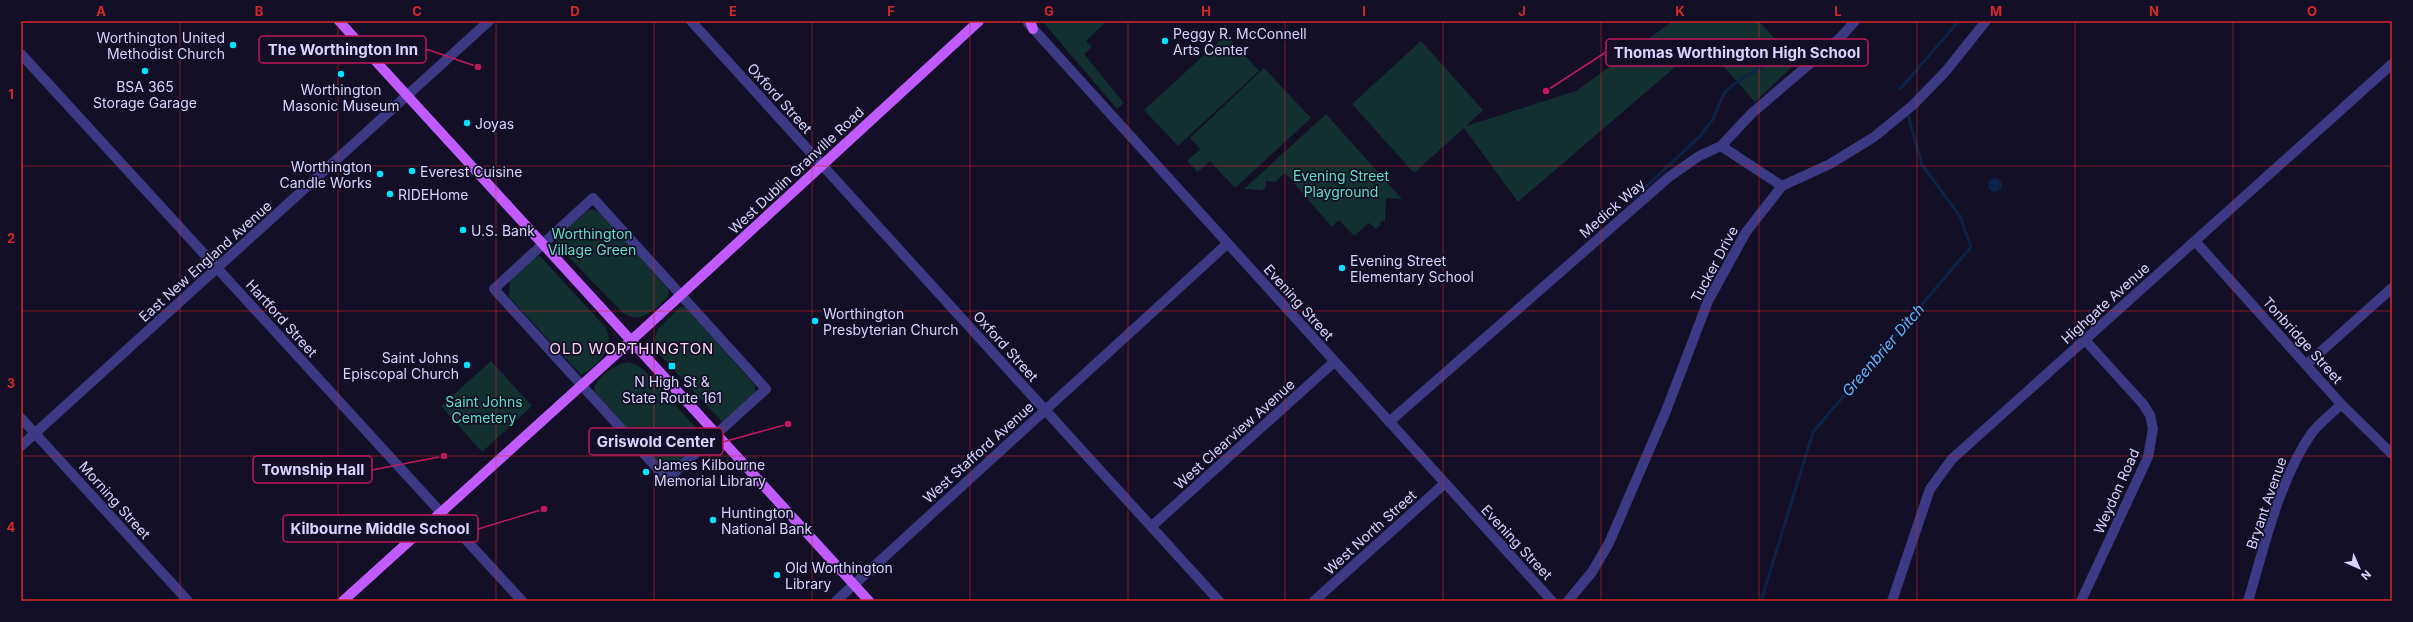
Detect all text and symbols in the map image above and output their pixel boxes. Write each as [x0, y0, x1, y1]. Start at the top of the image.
text: A [96, 3, 106, 19]
text: B [255, 3, 264, 19]
text: C [412, 3, 422, 19]
text: D [570, 3, 580, 19]
text: E [729, 3, 737, 19]
text: F [887, 3, 895, 19]
text: G [1044, 3, 1054, 19]
text: H [1201, 3, 1211, 19]
text: I [1362, 3, 1366, 19]
text: J [1518, 3, 1526, 19]
text: K [1675, 3, 1685, 19]
text: L [1834, 3, 1842, 19]
text: M [1990, 3, 2002, 19]
text: N [2149, 3, 2159, 19]
text: O [2307, 3, 2317, 19]
place label: Peggy R. McConnell Arts Center [1173, 25, 1307, 58]
place label: Worthington United Methodist Church [97, 29, 225, 62]
callout: The Worthington Inn [259, 36, 426, 63]
marker: Peggy R. McConnell Arts Center [1160, 36, 1170, 46]
callout: Thomas Worthington High School [1606, 39, 1868, 66]
marker: Worthington United Methodist Church [228, 40, 238, 50]
text: The Worthington Inn [268, 40, 418, 59]
text: Thomas Worthington High School [1614, 43, 1860, 62]
street label: Oxford Street [744, 59, 816, 137]
marker: BSA 365 Storage Garage [140, 66, 150, 76]
marker: Worthington Masonic Museum [336, 69, 346, 79]
place label: BSA 365 Storage Garage [93, 78, 197, 111]
place label: Worthington Masonic Museum [283, 81, 399, 114]
text: 1 [8, 86, 14, 102]
street label: West Dublin Granville Road [725, 103, 867, 237]
place label: Joyas [475, 115, 514, 132]
marker: Joyas [462, 118, 472, 128]
place label: Worthington Candle Works [280, 158, 372, 191]
place label: Everest Cuisine [420, 163, 522, 180]
marker: Everest Cuisine [407, 166, 417, 176]
park label: Evening Street Playground [1293, 167, 1389, 200]
marker: Worthington Candle Works [375, 169, 385, 179]
street label: Medick Way [1576, 175, 1648, 241]
place label: RIDEHome [398, 186, 469, 203]
marker: RIDEHome [385, 189, 395, 199]
street label: East New England Avenue [135, 197, 275, 325]
place label: U.S. Bank [471, 222, 535, 239]
street label: Tucker Drive [1687, 223, 1741, 305]
marker: U.S. Bank [458, 225, 468, 235]
park label: Worthington Village Green [548, 225, 636, 258]
text: 2 [7, 230, 15, 246]
place label: Evening Street Elementary School [1350, 252, 1474, 285]
street label: Highgate Avenue [2057, 259, 2153, 347]
street label: Evening Street [1261, 261, 1338, 344]
marker: Evening Street Elementary School [1337, 263, 1347, 273]
street label: Hartford Street [243, 276, 321, 360]
street label: Tonbridge Street [2260, 293, 2347, 387]
water label: Greenbrier Ditch [1838, 300, 1929, 400]
place label: Worthington Presbyterian Church [823, 305, 959, 338]
street label: Oxford Street [970, 307, 1042, 385]
marker: Worthington Presbyterian Church [810, 316, 820, 326]
district label: OLD WORTHINGTON [550, 339, 714, 358]
place label: Saint Johns Episcopal Church [343, 349, 459, 382]
marker: Saint Johns Episcopal Church [462, 360, 472, 370]
marker: N High St & State Route 161 [667, 361, 677, 371]
place label: N High St & State Route 161 [622, 373, 722, 406]
text: 3 [7, 375, 15, 391]
street label: West Clearview Avenue [1170, 375, 1298, 493]
park label: Saint Johns Cemetery [445, 393, 523, 426]
street label: West Stafford Avenue [919, 398, 1037, 506]
callout: Griswold Center [589, 428, 723, 455]
text: Griswold Center [597, 432, 715, 451]
street label: Weydon Road [2090, 446, 2142, 536]
street label: Bryant Avenue [2242, 455, 2290, 551]
callout: Township Hall [253, 456, 372, 483]
place label: James Kilbourne Memorial Library [654, 456, 766, 489]
street label: Morning Street [76, 458, 155, 543]
text: Township Hall [262, 460, 364, 479]
marker: James Kilbourne Memorial Library [641, 467, 651, 477]
street label: West North Street [1321, 486, 1420, 578]
street label: Evening Street [1478, 501, 1556, 583]
place label: Huntington National Bank [721, 504, 813, 537]
callout: Kilbourne Middle School [283, 515, 478, 542]
marker: Huntington National Bank [708, 515, 718, 525]
text: 4 [7, 519, 16, 535]
text: Kilbourne Middle School [290, 519, 470, 538]
north arrow [2339, 548, 2379, 588]
place label: Old Worthington Library [785, 559, 893, 592]
text: N [2358, 567, 2374, 583]
marker: Old Worthington Library [772, 570, 782, 580]

